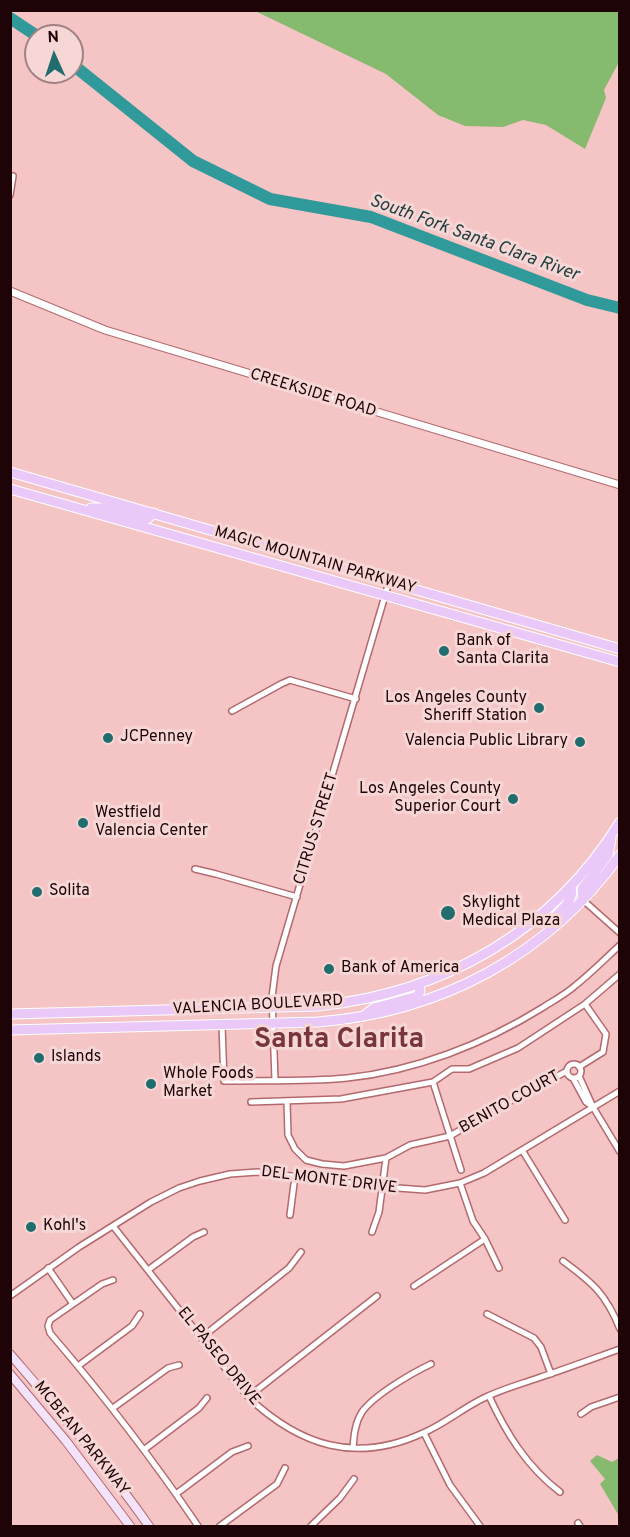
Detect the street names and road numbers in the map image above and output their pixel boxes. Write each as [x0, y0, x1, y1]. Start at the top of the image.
street label: CREEKSIDE ROAD [247, 366, 379, 422]
street label: MAGIC MOUNTAIN PARKWAY [212, 523, 418, 599]
street label: CITRUS STREET [291, 771, 343, 887]
street label: VALENCIA BOULEVARD [172, 992, 344, 1020]
street label: BENITO COURT [456, 1067, 564, 1139]
street label: DEL MONTE DRIVE [260, 1163, 398, 1199]
street label: EL PASEO DRIVE [172, 1304, 264, 1410]
street label: MCBEAN PARKWAY [29, 1378, 133, 1500]

